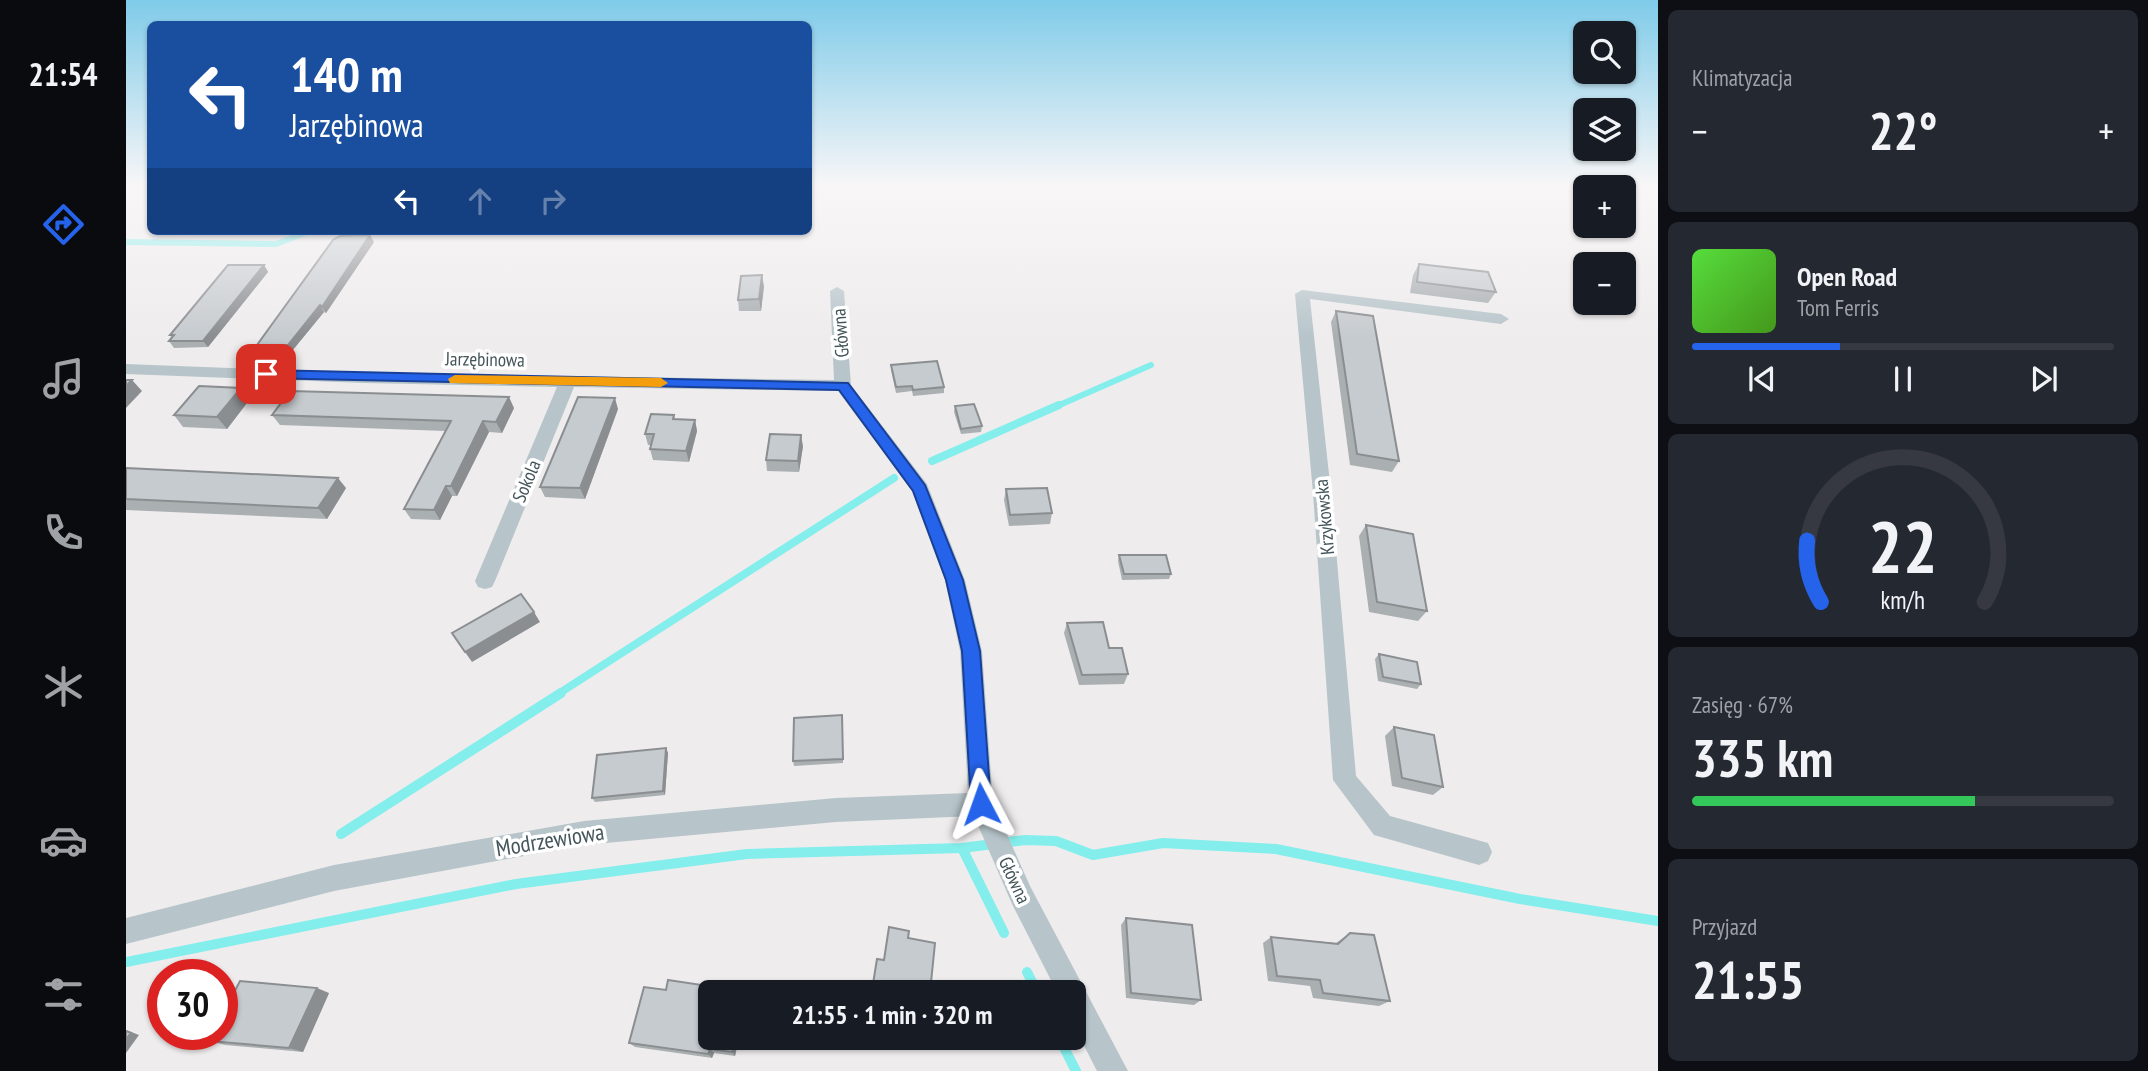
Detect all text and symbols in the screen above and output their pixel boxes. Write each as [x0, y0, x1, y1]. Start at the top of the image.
map controls [1573, 21, 1636, 315]
button: search [1573, 21, 1636, 84]
text: 140 m [290, 42, 403, 106]
icon: left [175, 49, 266, 140]
text: 21:54 [28, 53, 98, 95]
text: Klimatyzacja [1692, 63, 1792, 92]
text: 22° [1869, 97, 1937, 164]
button: layers [1573, 98, 1636, 161]
text: Jarzębinowa [290, 104, 424, 146]
text: − [1692, 106, 1708, 155]
text: + [2098, 106, 2114, 155]
button: + [1573, 175, 1636, 238]
icon: left [388, 182, 426, 220]
icon: ahead [461, 182, 499, 220]
icon: right [534, 182, 572, 220]
icon: directions [39, 200, 88, 249]
button: − [1573, 252, 1636, 315]
text: Open Road [1797, 260, 1897, 293]
text: Tom Ferris [1797, 293, 1879, 322]
street label: Główna [826, 308, 854, 358]
pin [236, 344, 296, 404]
street label: Jarzębinowa [444, 346, 525, 372]
icon: music [39, 354, 88, 403]
icon: arrive [247, 355, 285, 393]
icon: previous [1743, 360, 1781, 398]
icon: pause [1884, 360, 1922, 398]
icon: next [2025, 360, 2063, 398]
street label: Sokola [506, 456, 546, 506]
street label: Krzykowska [1309, 478, 1339, 556]
text: 22 [1868, 498, 1938, 592]
icon: phone [39, 508, 88, 557]
text: km/h [1881, 583, 1925, 615]
icon: climate [39, 662, 88, 711]
text: Zasięg · 67% [1692, 690, 1793, 719]
text: 335 km [1692, 724, 1833, 791]
position arrow [944, 767, 1018, 841]
icon: car [39, 816, 88, 865]
street label: Modrzewiowa [494, 817, 606, 862]
street label: Główna [994, 853, 1036, 907]
text: Przyjazd [1692, 912, 1757, 941]
text: 21:55 [1692, 946, 1804, 1013]
speed limit sign: 30 [147, 959, 238, 1050]
icon: filters [39, 970, 88, 1019]
text: 21:55 · 1 min · 320 m [792, 998, 992, 1031]

